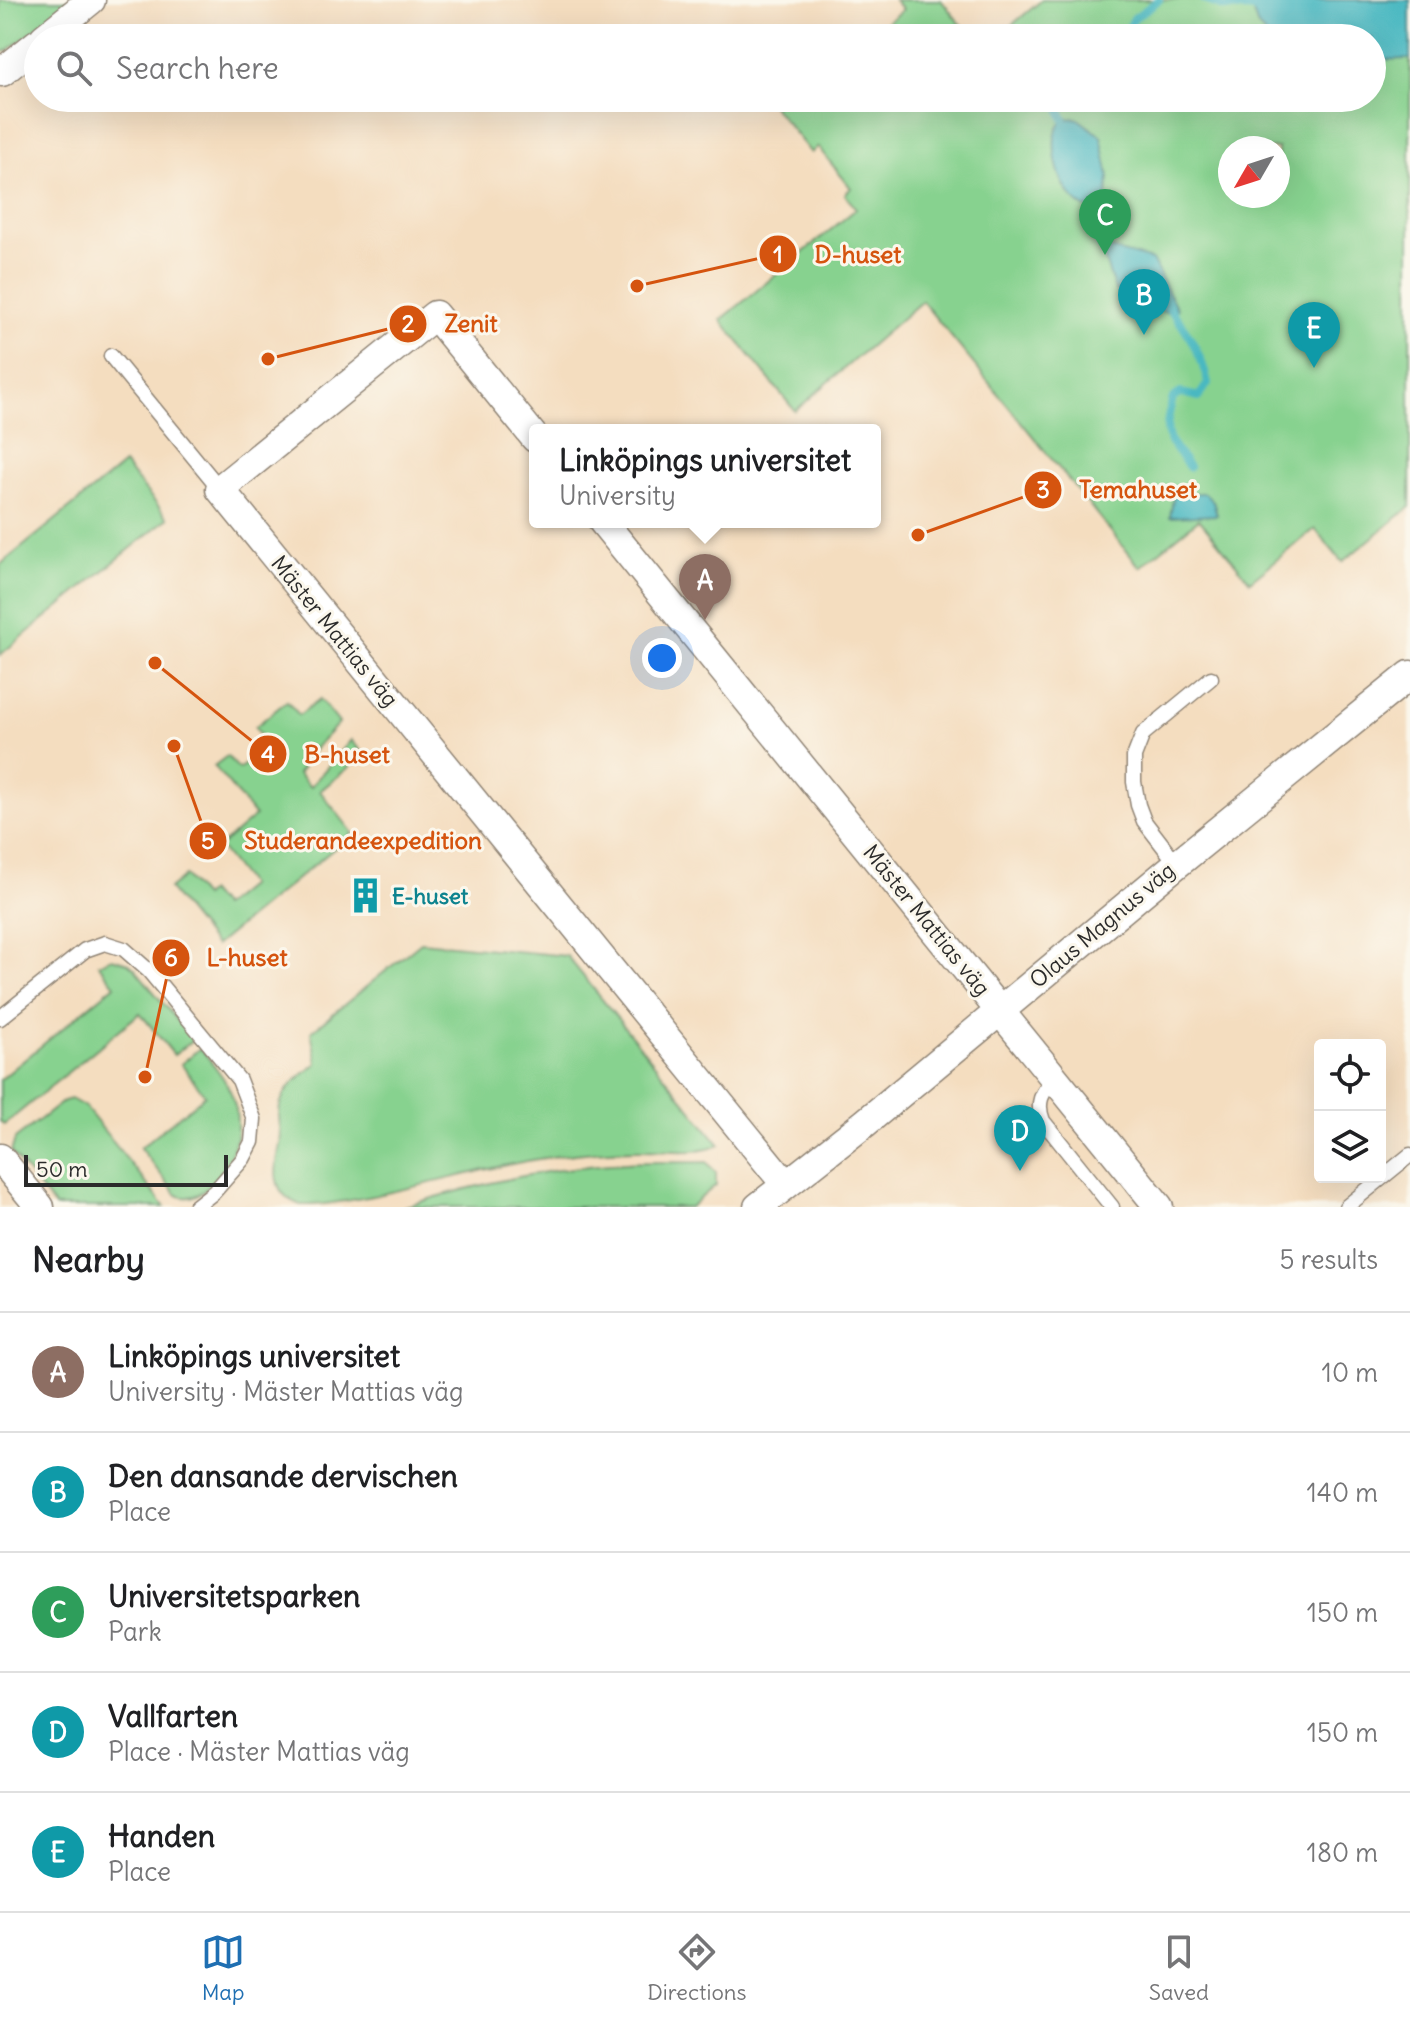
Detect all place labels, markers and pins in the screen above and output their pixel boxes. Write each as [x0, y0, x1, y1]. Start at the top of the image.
pin: C [1079, 189, 1131, 255]
callout: D-huset [758, 230, 917, 278]
pin: B [1118, 269, 1170, 335]
callout: Zenit [388, 300, 513, 348]
pin: E [1288, 302, 1340, 368]
callout: Temahuset [1023, 466, 1214, 514]
pin: A [679, 554, 731, 620]
callout: B-huset [248, 730, 405, 778]
callout: Studerandeexpedition [188, 817, 498, 865]
building icon: E-huset [347, 877, 385, 915]
place label: E-huset [392, 882, 469, 910]
callout: L-huset [151, 934, 304, 982]
pin: D [994, 1105, 1046, 1171]

